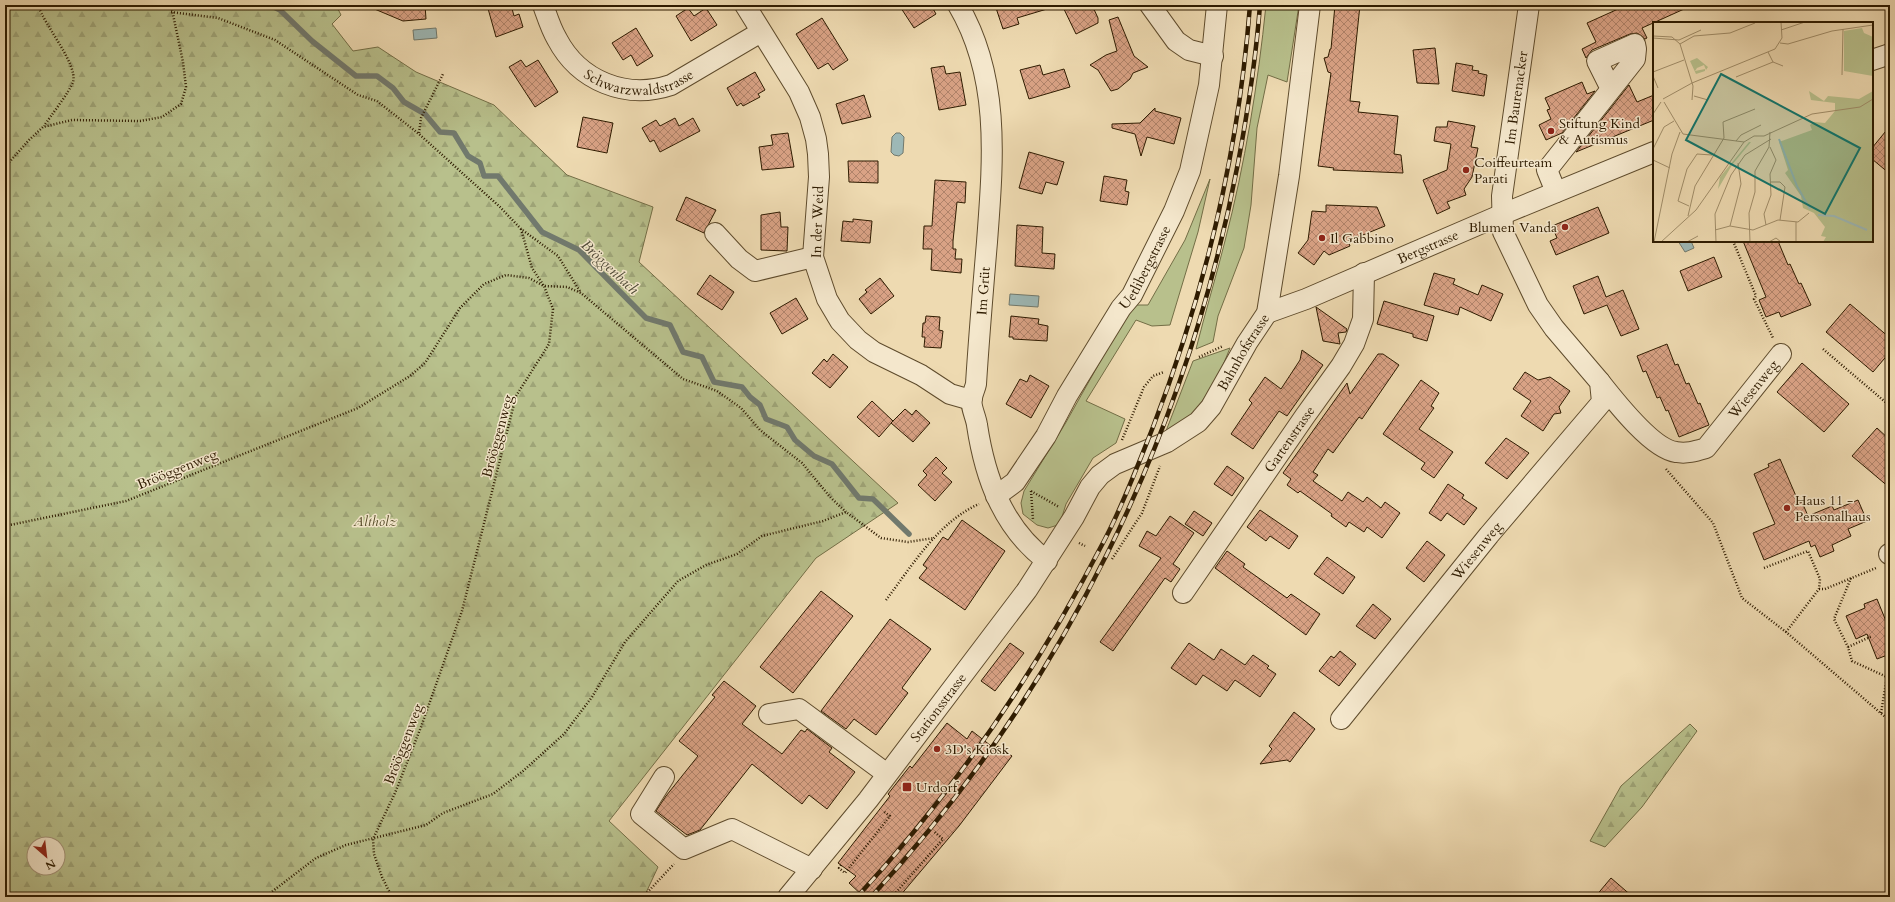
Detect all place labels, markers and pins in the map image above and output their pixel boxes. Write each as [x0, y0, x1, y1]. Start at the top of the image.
place label: Stiftung Kind & Autismus [1559, 114, 1641, 149]
marker: Stiftung Kind & Autismus [1546, 126, 1556, 136]
place label: Coiffeurteam Parati [1474, 153, 1553, 188]
marker: Coiffeurteam Parati [1461, 165, 1471, 175]
place label: Blumen Vanda [1469, 218, 1557, 237]
marker: Blumen Vanda [1560, 222, 1570, 232]
place label: Il Gabbino [1330, 229, 1394, 248]
marker: Il Gabbino [1317, 233, 1327, 243]
place label: Haus 11 - Personalhaus [1795, 491, 1871, 526]
marker: Haus 11 - Personalhaus [1782, 503, 1792, 513]
place label: 3D's Kiosk [945, 740, 1010, 759]
marker: 3D's Kiosk [932, 744, 942, 754]
place label: Urdorf [916, 778, 960, 797]
marker: Urdorf [901, 781, 913, 793]

